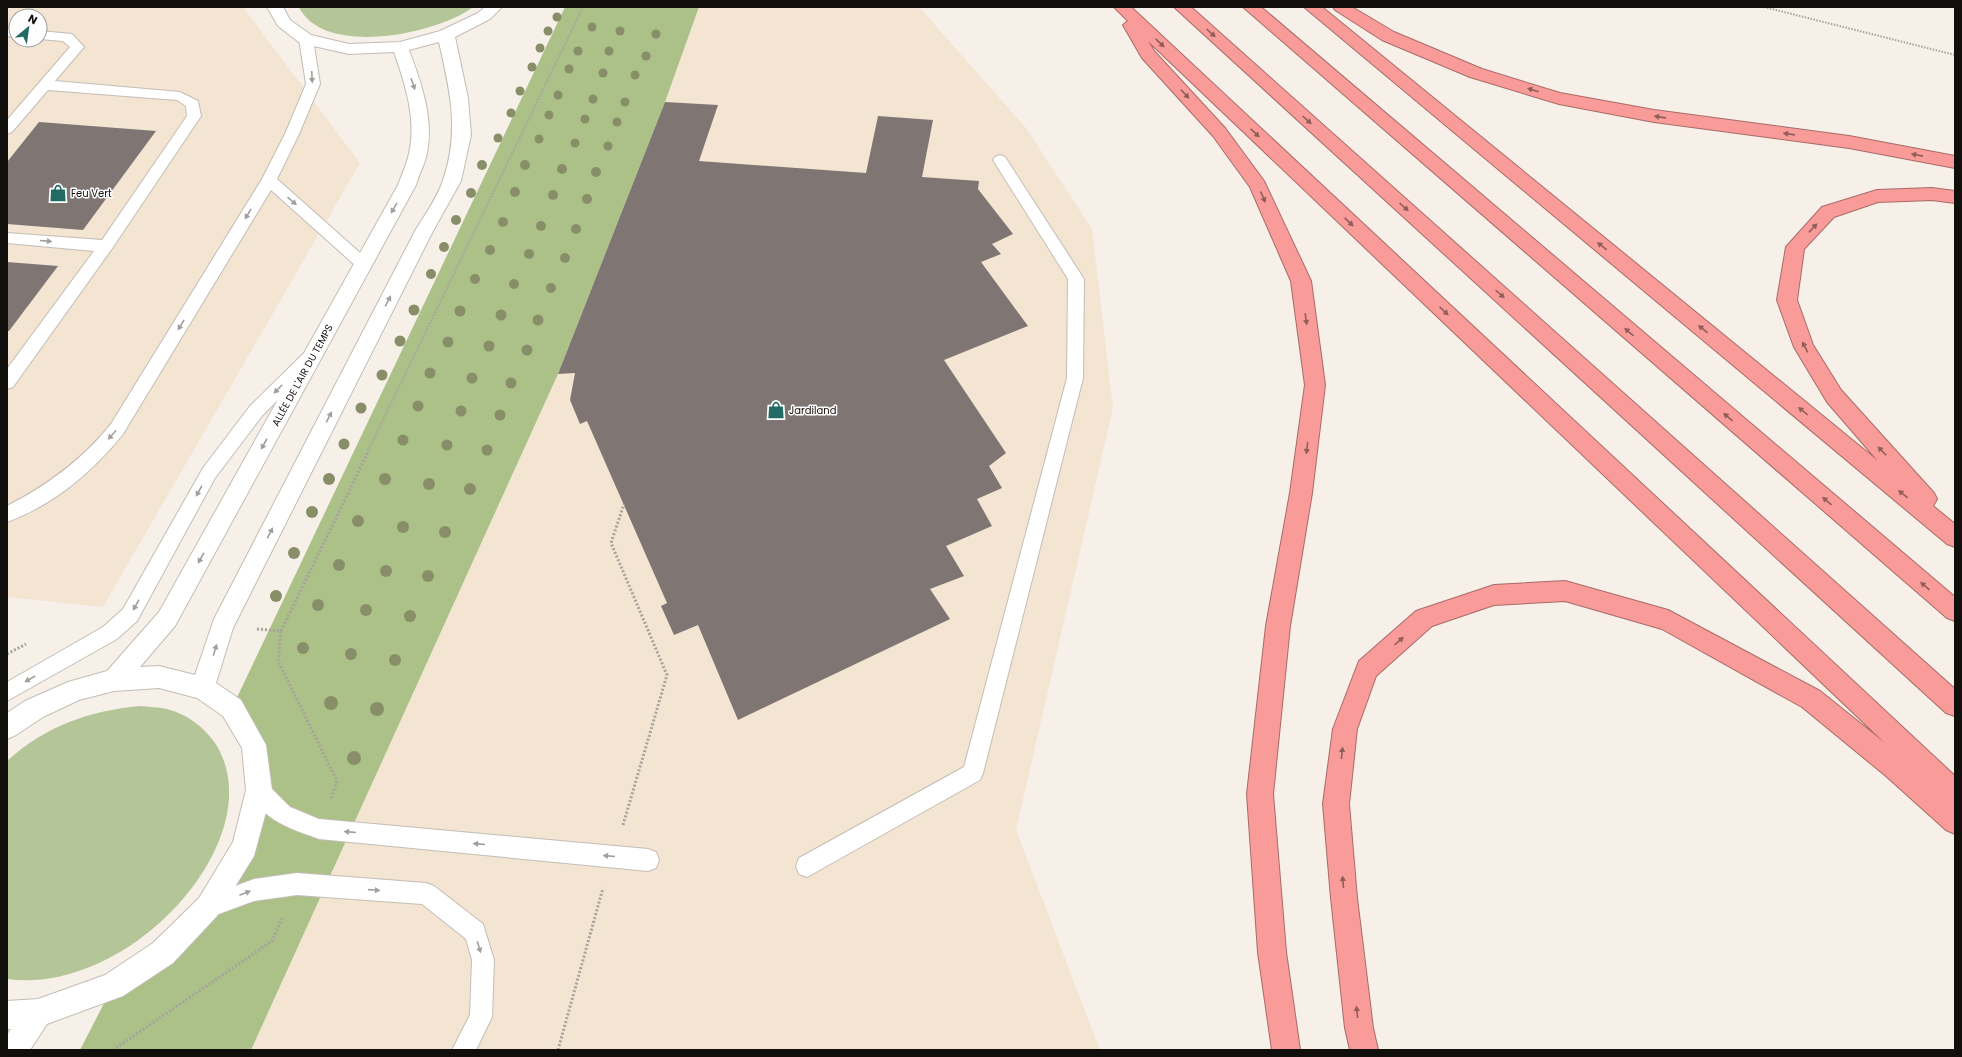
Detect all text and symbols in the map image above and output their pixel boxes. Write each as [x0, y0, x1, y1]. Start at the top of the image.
north arrow [8, 8, 48, 48]
text: N [25, 10, 40, 28]
one-way arrow [1206, 28, 1215, 37]
one-way arrow [1155, 39, 1165, 48]
one-way arrow [309, 71, 316, 83]
one-way arrow [410, 78, 416, 90]
one-way arrow [1526, 87, 1538, 93]
one-way arrow [1180, 89, 1189, 99]
one-way arrow [1654, 114, 1666, 120]
one-way arrow [1302, 116, 1312, 125]
one-way arrow [1250, 128, 1260, 137]
one-way arrow [1782, 131, 1795, 137]
one-way arrow [1911, 152, 1923, 158]
shop icon: Feu Vert [48, 183, 68, 203]
place label: Feu Vert [71, 186, 112, 201]
one-way arrow [1260, 191, 1267, 203]
one-way arrow [287, 196, 297, 206]
one-way arrow [390, 202, 397, 214]
one-way arrow [1398, 203, 1409, 212]
one-way arrow [245, 208, 252, 220]
one-way arrow [1344, 217, 1354, 227]
one-way arrow [1808, 223, 1818, 233]
one-way arrow [40, 237, 52, 244]
one-way arrow [1597, 242, 1608, 251]
one-way arrow [1495, 290, 1505, 299]
one-way arrow [385, 296, 391, 307]
one-way arrow [1439, 306, 1449, 316]
one-way arrow [1303, 313, 1309, 325]
one-way arrow [177, 319, 184, 331]
street label: ALLÉE DE L'AIR DU TEMPS [268, 321, 337, 429]
one-way arrow [1697, 324, 1708, 333]
one-way arrow [1625, 328, 1634, 337]
one-way arrow [1802, 341, 1808, 352]
one-way arrow [273, 384, 283, 394]
shop icon: Jardiland [766, 400, 786, 420]
place label: Jardiland [789, 403, 836, 418]
one-way arrow [1798, 407, 1808, 416]
one-way arrow [326, 411, 332, 423]
one-way arrow [1723, 412, 1733, 421]
one-way arrow [107, 430, 117, 440]
one-way arrow [260, 438, 267, 450]
one-way arrow [1303, 442, 1310, 454]
one-way arrow [1877, 446, 1886, 456]
one-way arrow [195, 486, 202, 497]
one-way arrow [1898, 490, 1909, 499]
one-way arrow [1821, 497, 1832, 506]
one-way arrow [267, 527, 273, 539]
one-way arrow [197, 552, 204, 564]
one-way arrow [1921, 582, 1930, 591]
one-way arrow [132, 599, 139, 611]
one-way arrow [1393, 637, 1404, 646]
one-way arrow [212, 644, 218, 656]
one-way arrow [24, 675, 36, 682]
one-way arrow [1339, 747, 1345, 759]
one-way arrow [344, 828, 356, 835]
one-way arrow [473, 840, 485, 847]
one-way arrow [603, 853, 615, 859]
one-way arrow [1339, 876, 1346, 888]
one-way arrow [368, 886, 380, 893]
one-way arrow [239, 890, 251, 896]
one-way arrow [476, 941, 482, 953]
one-way arrow [1354, 1006, 1360, 1018]

